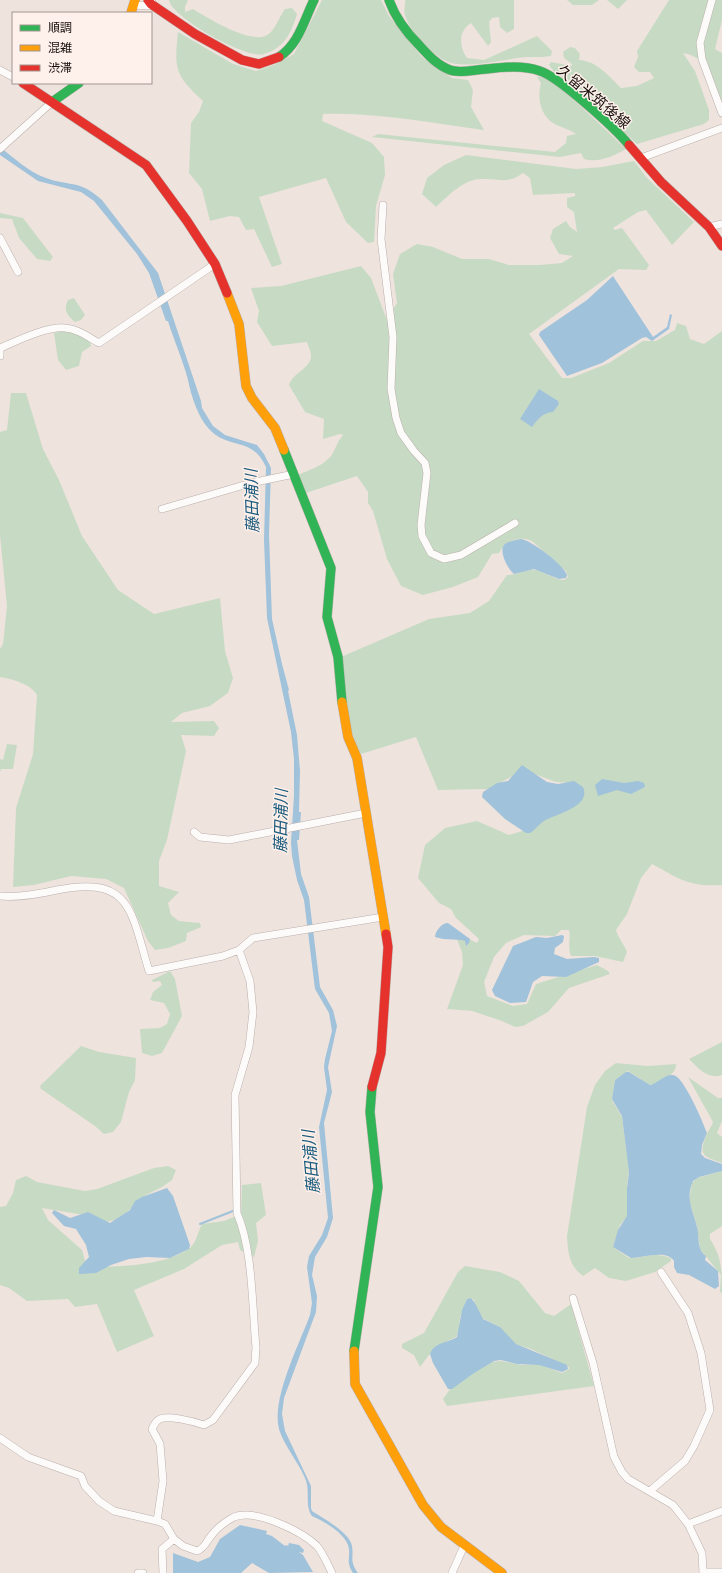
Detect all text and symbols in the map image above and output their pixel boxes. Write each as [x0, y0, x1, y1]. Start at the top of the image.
legend [12, 12, 152, 84]
text: 順調 [48, 20, 72, 34]
text: 混雑 [48, 40, 72, 54]
text: 渋滞 [48, 60, 72, 74]
street label: 久留米筑後線 [554, 60, 634, 132]
water label: 藤田浦川 [240, 467, 262, 533]
water label: 藤田浦川 [270, 787, 290, 853]
water label: 藤田浦川 [298, 1127, 322, 1195]

